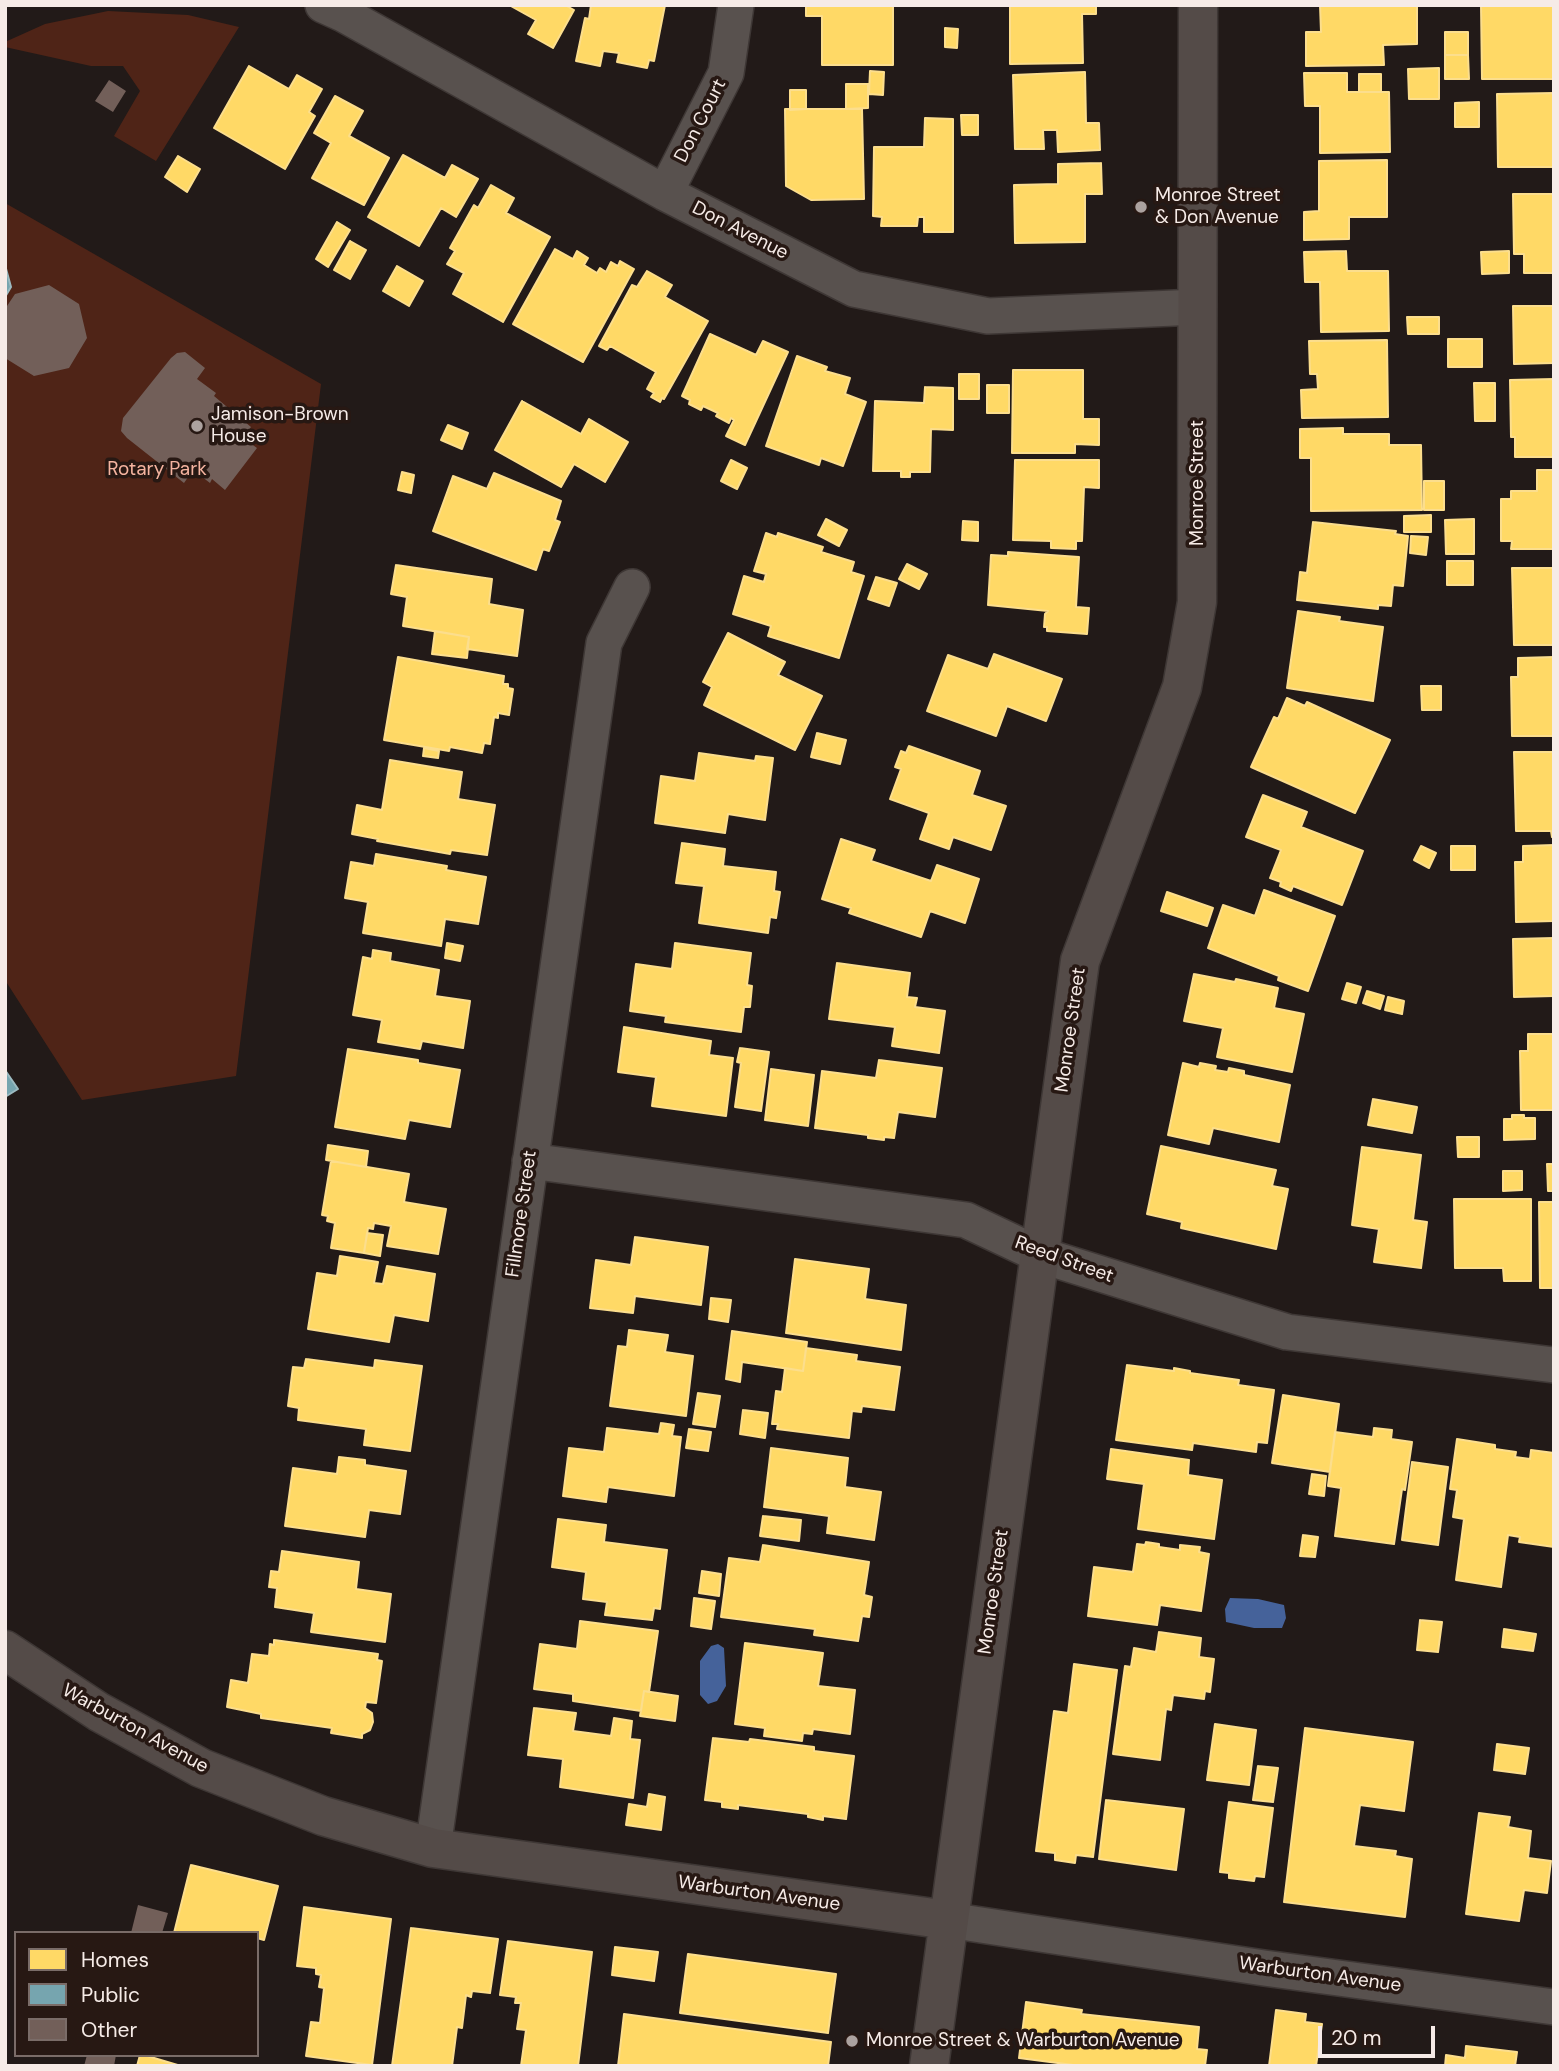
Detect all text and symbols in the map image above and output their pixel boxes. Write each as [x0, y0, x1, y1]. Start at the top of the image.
street label: Don Court [670, 75, 732, 167]
place label: Monroe Street & Don Avenue [1155, 185, 1281, 229]
street label: Don Avenue [688, 197, 792, 265]
marker: Monroe Street & Don Avenue [1133, 199, 1149, 215]
place label: Jamison-Brown House [211, 404, 349, 448]
marker: Jamison-Brown House [189, 418, 205, 434]
street label: Monroe Street [1187, 420, 1209, 546]
park label: Rotary Park [107, 459, 207, 481]
street label: Monroe Street [1051, 966, 1091, 1094]
street label: Fillmore Street [502, 1149, 542, 1279]
street label: Reed Street [1012, 1232, 1116, 1288]
street label: Monroe Street [974, 1528, 1014, 1656]
street label: Warburton Avenue [58, 1679, 212, 1779]
street label: Warburton Avenue [676, 1871, 842, 1917]
legend [14, 1931, 259, 2057]
text: Homes [81, 1946, 149, 1974]
street label: Warburton Avenue [1237, 1952, 1403, 1998]
text: Public [81, 1981, 140, 2009]
scale bar [1321, 2011, 1438, 2056]
text: Other [81, 2016, 137, 2044]
text: 20 m [1331, 2024, 1382, 2052]
place label: Monroe Street & Warburton Avenue [866, 2030, 1179, 2052]
marker: Monroe Street & Warburton Avenue [844, 2033, 860, 2049]

